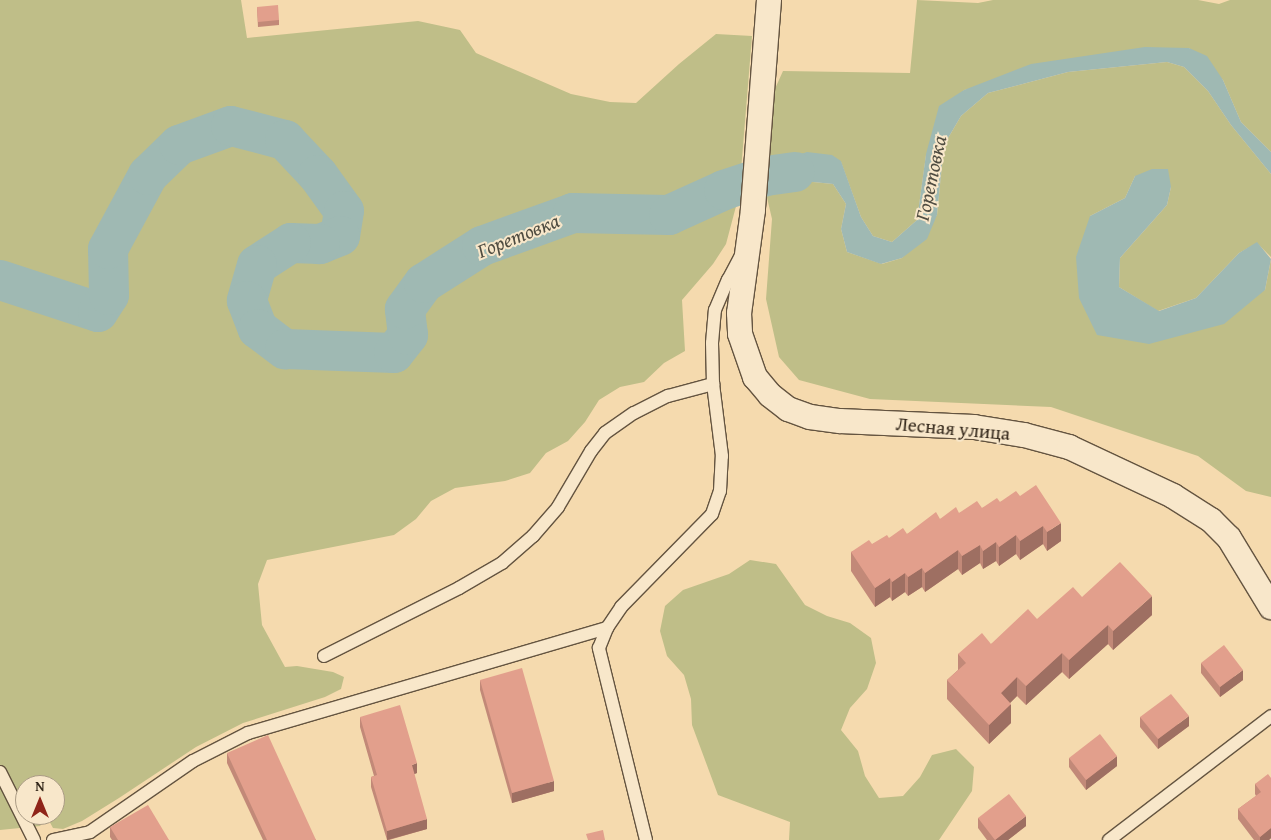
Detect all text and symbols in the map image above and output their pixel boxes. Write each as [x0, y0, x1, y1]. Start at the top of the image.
water label: Горетовка [909, 133, 951, 223]
water label: Горетовка [473, 208, 563, 262]
street label: Лесная улица [895, 413, 1011, 445]
north arrow [15, 775, 65, 825]
text: N [35, 776, 45, 796]

